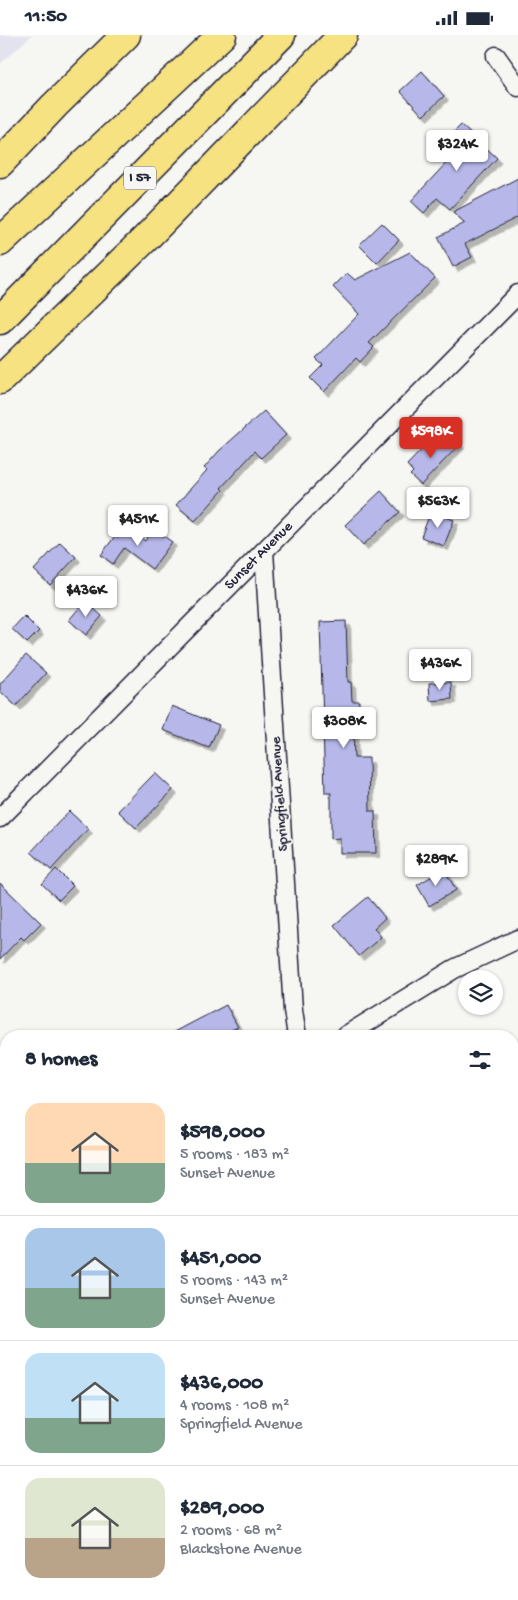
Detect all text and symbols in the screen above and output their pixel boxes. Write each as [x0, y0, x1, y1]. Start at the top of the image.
text: 11:50 [25, 6, 67, 29]
pin: $324K [422, 129, 492, 172]
text: $324K [437, 136, 477, 155]
road number: I 57 [124, 167, 156, 189]
pin: $598K [396, 417, 466, 459]
text: $598K [410, 423, 452, 442]
pin: $563K [403, 487, 473, 529]
text: $563K [418, 493, 458, 512]
pin: $451K [103, 505, 173, 547]
text: $451K [119, 511, 157, 530]
street label: Sunset Avenue [221, 518, 297, 594]
pin: $436K [51, 575, 121, 618]
text: $436K [66, 582, 106, 601]
pin: $436K [405, 649, 475, 691]
text: $436K [420, 655, 460, 674]
pin: $308K [309, 707, 379, 749]
text: $308K [323, 713, 365, 732]
street label: Springfield Avenue [267, 736, 293, 852]
pin: $289K [401, 845, 471, 887]
text: $289K [416, 851, 456, 870]
map controls [458, 970, 503, 1015]
button: layers [458, 970, 503, 1015]
icon: filters [466, 1046, 494, 1074]
text: 8 homes [25, 1048, 97, 1073]
text: $598,000 [180, 1121, 265, 1146]
icon: home [65, 1123, 125, 1183]
text: 5 rooms · 183 m² [180, 1146, 289, 1165]
text: Sunset Avenue [180, 1165, 275, 1184]
text: $451,000 [180, 1247, 261, 1272]
icon: home [65, 1248, 125, 1308]
text: 5 rooms · 143 m² [180, 1272, 288, 1291]
text: Sunset Avenue [180, 1291, 275, 1310]
text: $436,000 [180, 1372, 263, 1397]
icon: home [65, 1373, 125, 1433]
text: 4 rooms · 108 m² [180, 1397, 289, 1416]
text: Springfield Avenue [180, 1416, 303, 1435]
text: $289,000 [180, 1497, 264, 1522]
icon: home [65, 1498, 125, 1558]
text: 2 rooms · 68 m² [180, 1522, 282, 1541]
text: Blackstone Avenue [180, 1541, 302, 1560]

